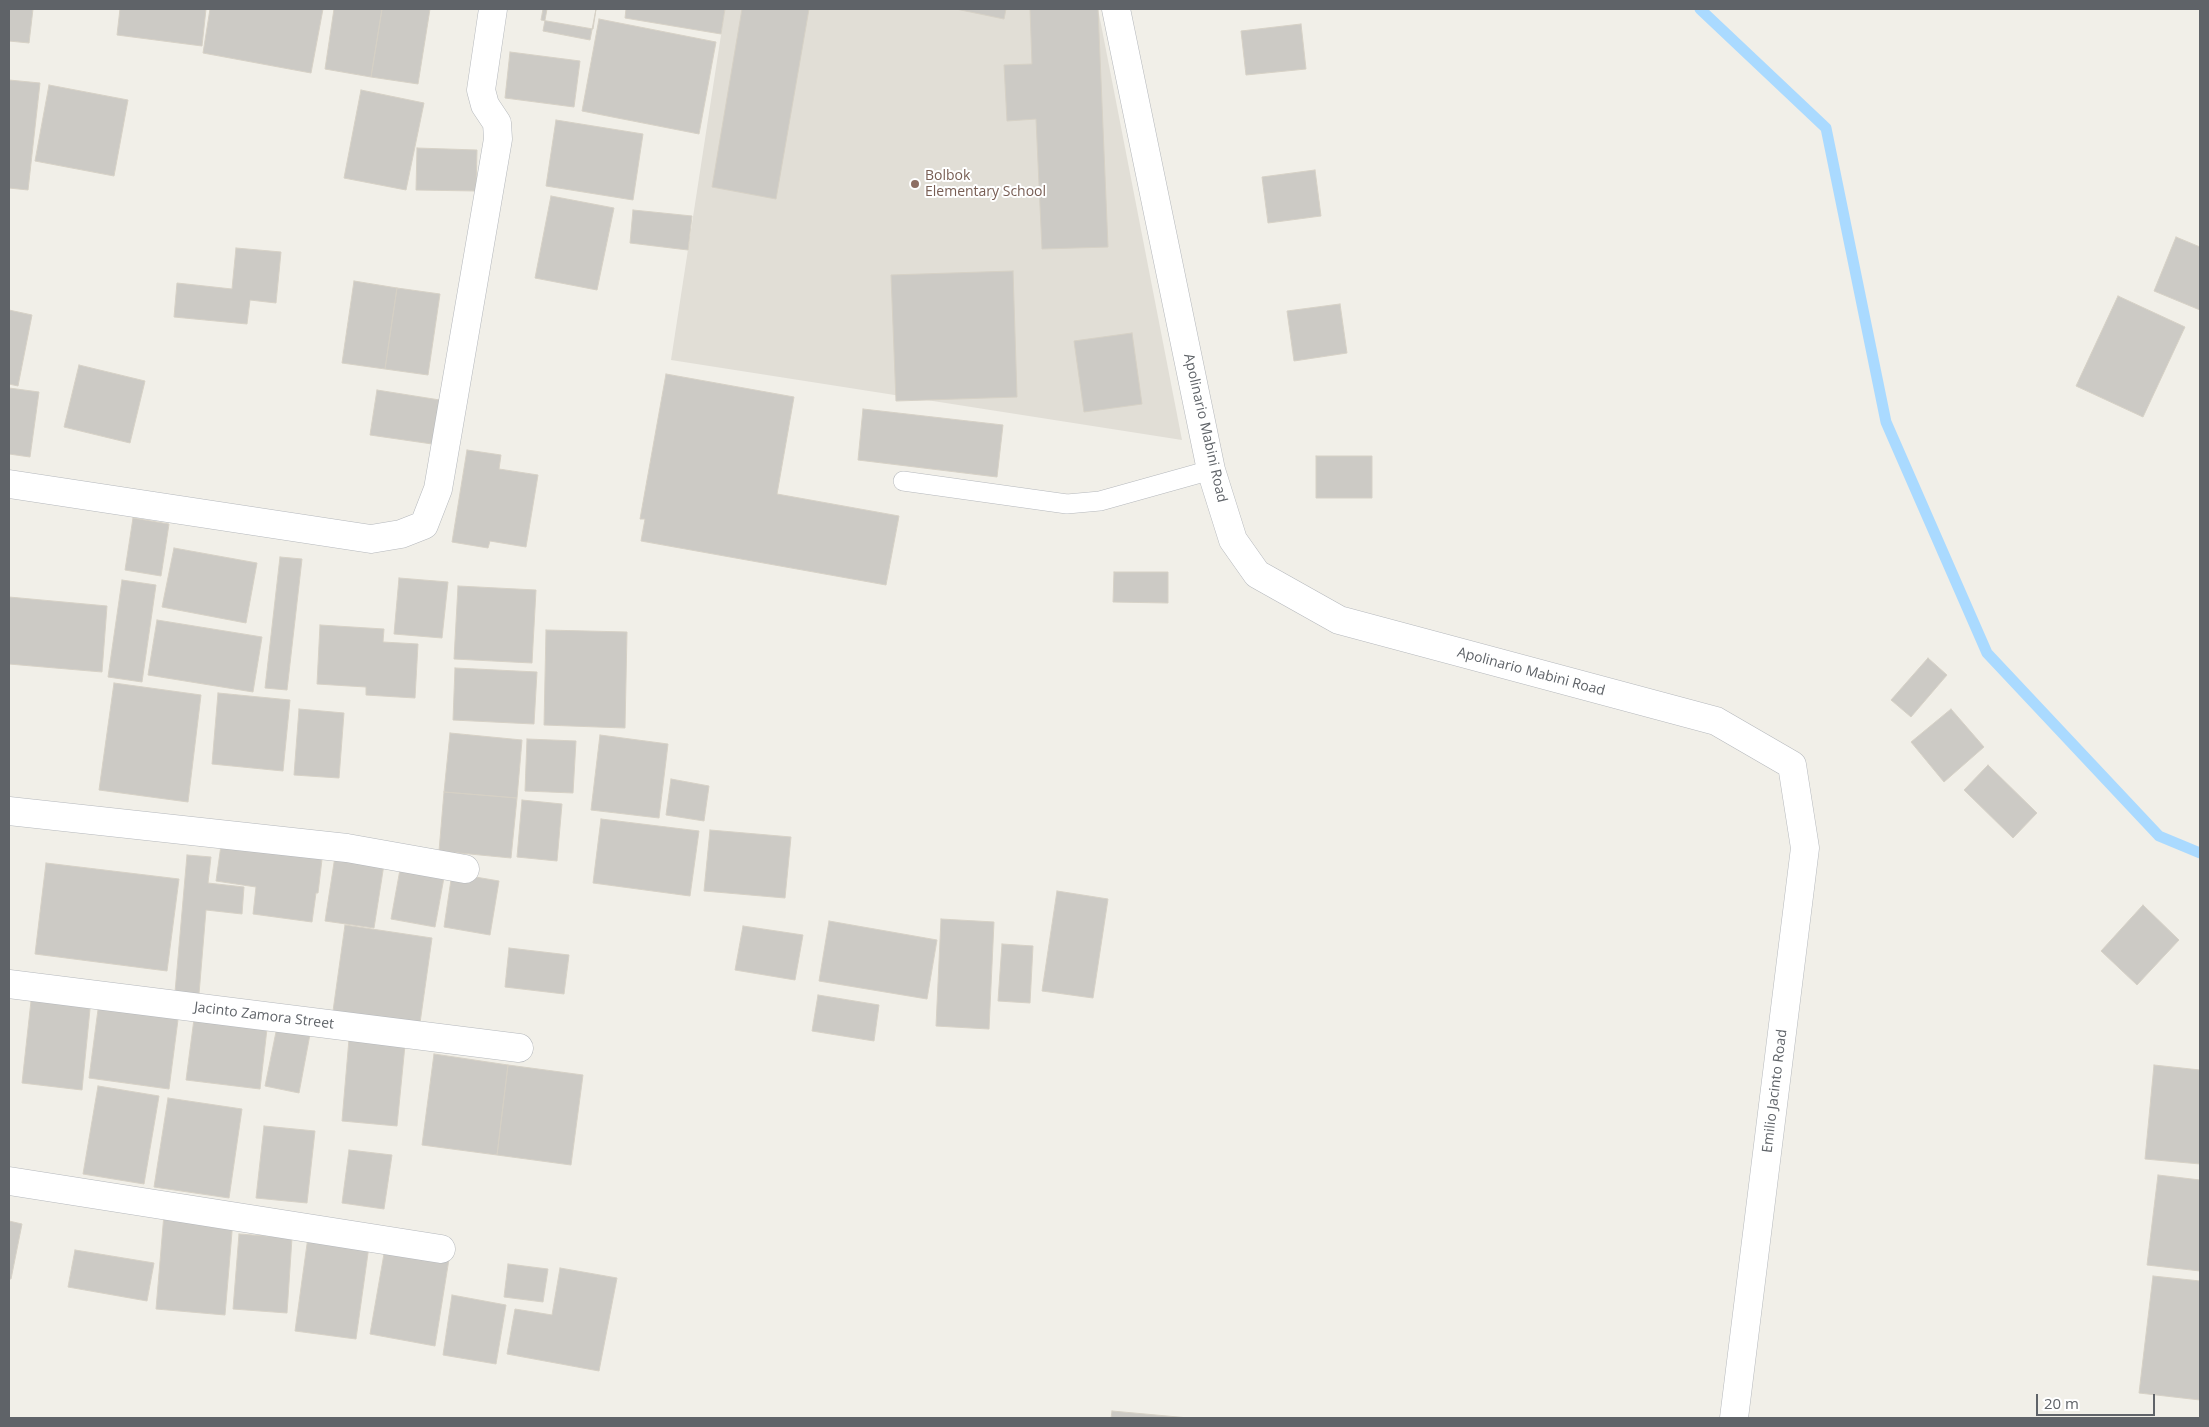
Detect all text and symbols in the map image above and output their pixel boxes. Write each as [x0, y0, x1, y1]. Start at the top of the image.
place label: Bolbok Elementary School [925, 168, 1046, 200]
marker: Bolbok Elementary School [909, 178, 921, 190]
street label: Apolinario Mabini Road [1180, 352, 1230, 504]
street label: Apolinario Mabini Road [1455, 644, 1607, 700]
street label: Jacinto Zamora Street [193, 999, 335, 1033]
street label: Emilio Jacinto Road [1759, 1028, 1791, 1154]
scale bar [2039, 1384, 2158, 1416]
text: 20 m [2044, 1393, 2079, 1413]

